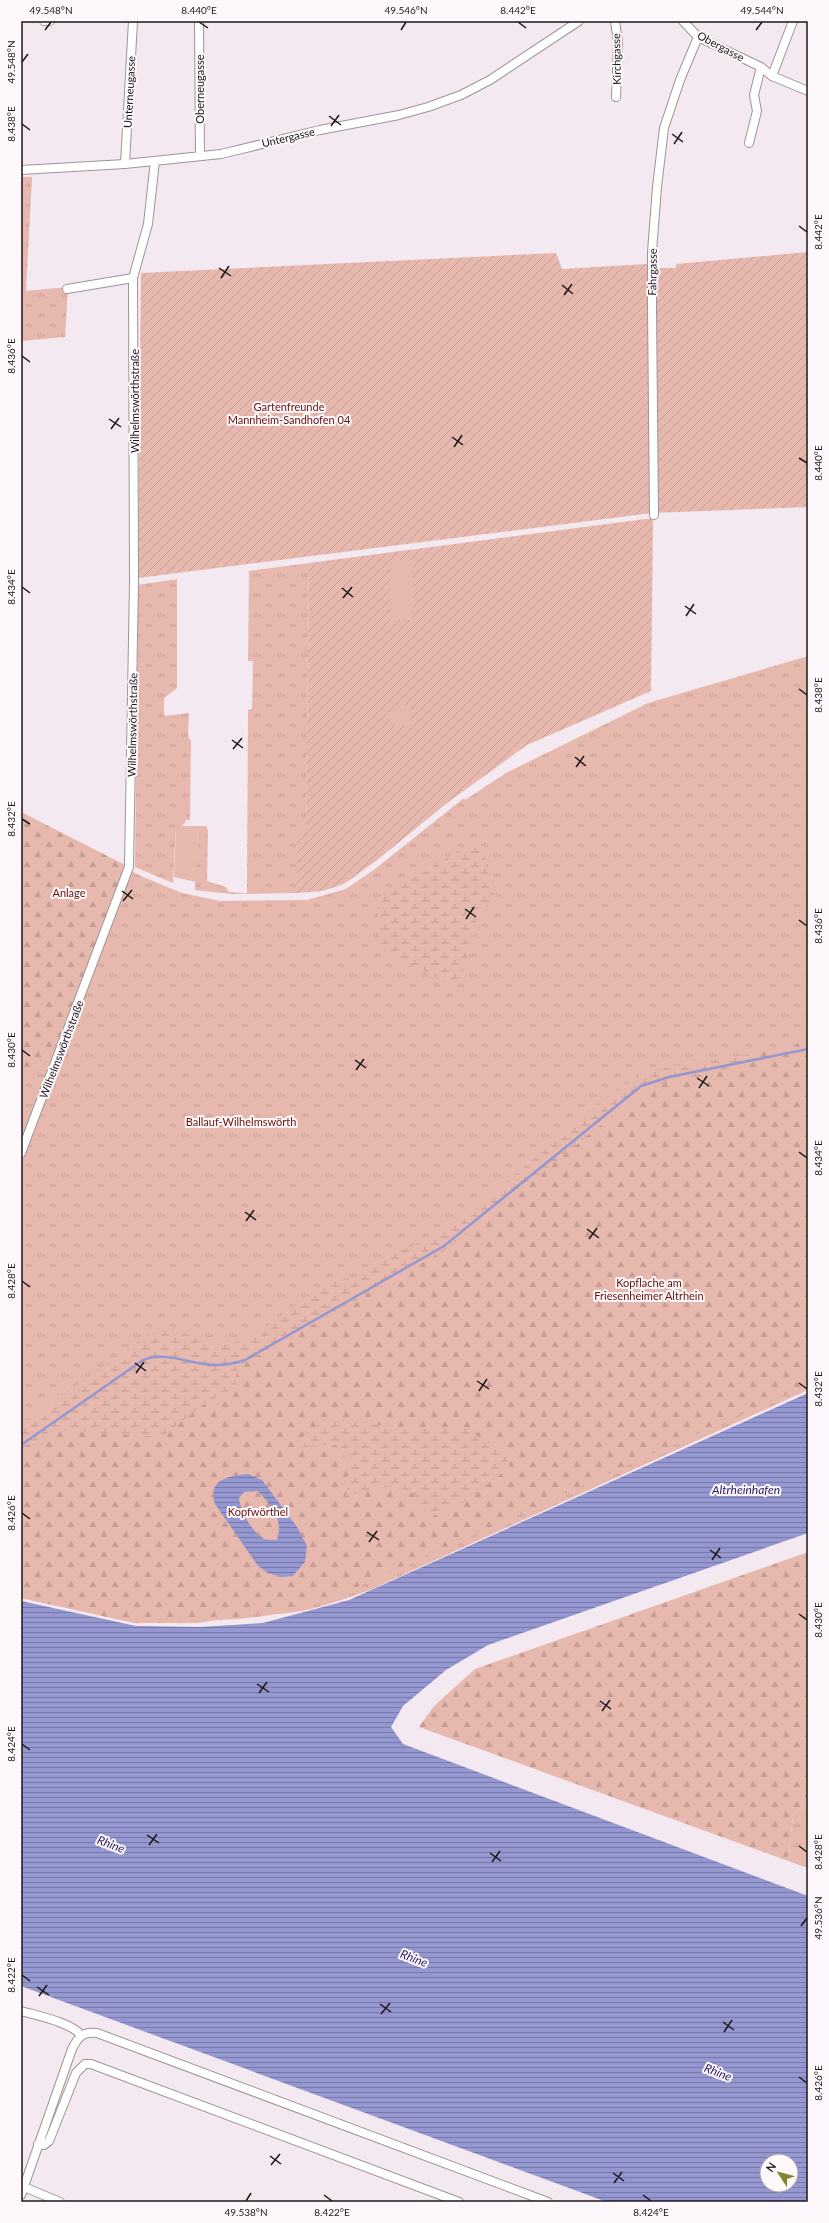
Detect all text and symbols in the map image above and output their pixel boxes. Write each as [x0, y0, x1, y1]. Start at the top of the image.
text: 49.548°N [29, 4, 73, 16]
text: 8.440°E [181, 4, 217, 16]
text: 49.546°N [384, 4, 428, 16]
text: 8.442°E [500, 4, 536, 16]
text: 49.544°N [740, 4, 784, 16]
street label: Obergasse [695, 28, 747, 64]
street label: Kirchgasse [609, 33, 623, 85]
text: 49.548°N [5, 40, 17, 84]
street label: Oberneugasse [193, 54, 206, 124]
street label: Unterneugasse [121, 55, 137, 128]
text: 8.438°E [5, 106, 17, 142]
street label: Untergasse [260, 125, 316, 149]
text: 8.442°E [812, 214, 824, 250]
street label: Fahrgasse [645, 248, 659, 296]
text: 8.436°E [5, 338, 17, 374]
street label: Wilhelmswörthstraße [128, 349, 141, 453]
park label: Gartenfreunde Mannheim-Sandhofen 04 [228, 400, 351, 426]
text: 8.440°E [812, 445, 824, 481]
text: 8.434°E [5, 569, 17, 605]
street label: Wilhelmswörthstraße [125, 673, 139, 777]
text: 8.438°E [812, 677, 824, 713]
text: 8.432°E [5, 801, 17, 837]
park label: Anlage [52, 886, 86, 899]
text: 8.436°E [812, 908, 824, 944]
street label: Wilhelmswörthstraße [36, 998, 86, 1100]
text: 8.430°E [5, 1032, 17, 1068]
park label: Ballauf-Wilhelmswörth [186, 1115, 296, 1128]
text: 8.434°E [812, 1140, 824, 1176]
text: 8.428°E [5, 1263, 17, 1299]
park label: Kopflache am Friesenheimer Altrhein [594, 1276, 704, 1302]
text: 8.432°E [812, 1371, 824, 1407]
water label: Altrheinhafen [711, 1482, 780, 1497]
text: 8.426°E [5, 1495, 17, 1531]
park label: Kopfwörthel [228, 1505, 288, 1518]
text: 8.430°E [812, 1602, 824, 1638]
text: 8.424°E [5, 1726, 17, 1762]
water label: Rhine [95, 1832, 127, 1856]
text: 8.428°E [812, 1834, 824, 1870]
text: 49.536°N [812, 1896, 824, 1940]
water label: Rhine [398, 1946, 430, 1970]
text: 8.422°E [5, 1957, 17, 1993]
water label: Rhine [702, 2060, 734, 2084]
text: 8.426°E [812, 2065, 824, 2101]
north arrow [759, 2153, 799, 2193]
text: N [763, 2160, 778, 2174]
text: 49.538°N [224, 2206, 268, 2218]
text: 8.422°E [314, 2206, 350, 2218]
text: 8.424°E [633, 2206, 669, 2218]

